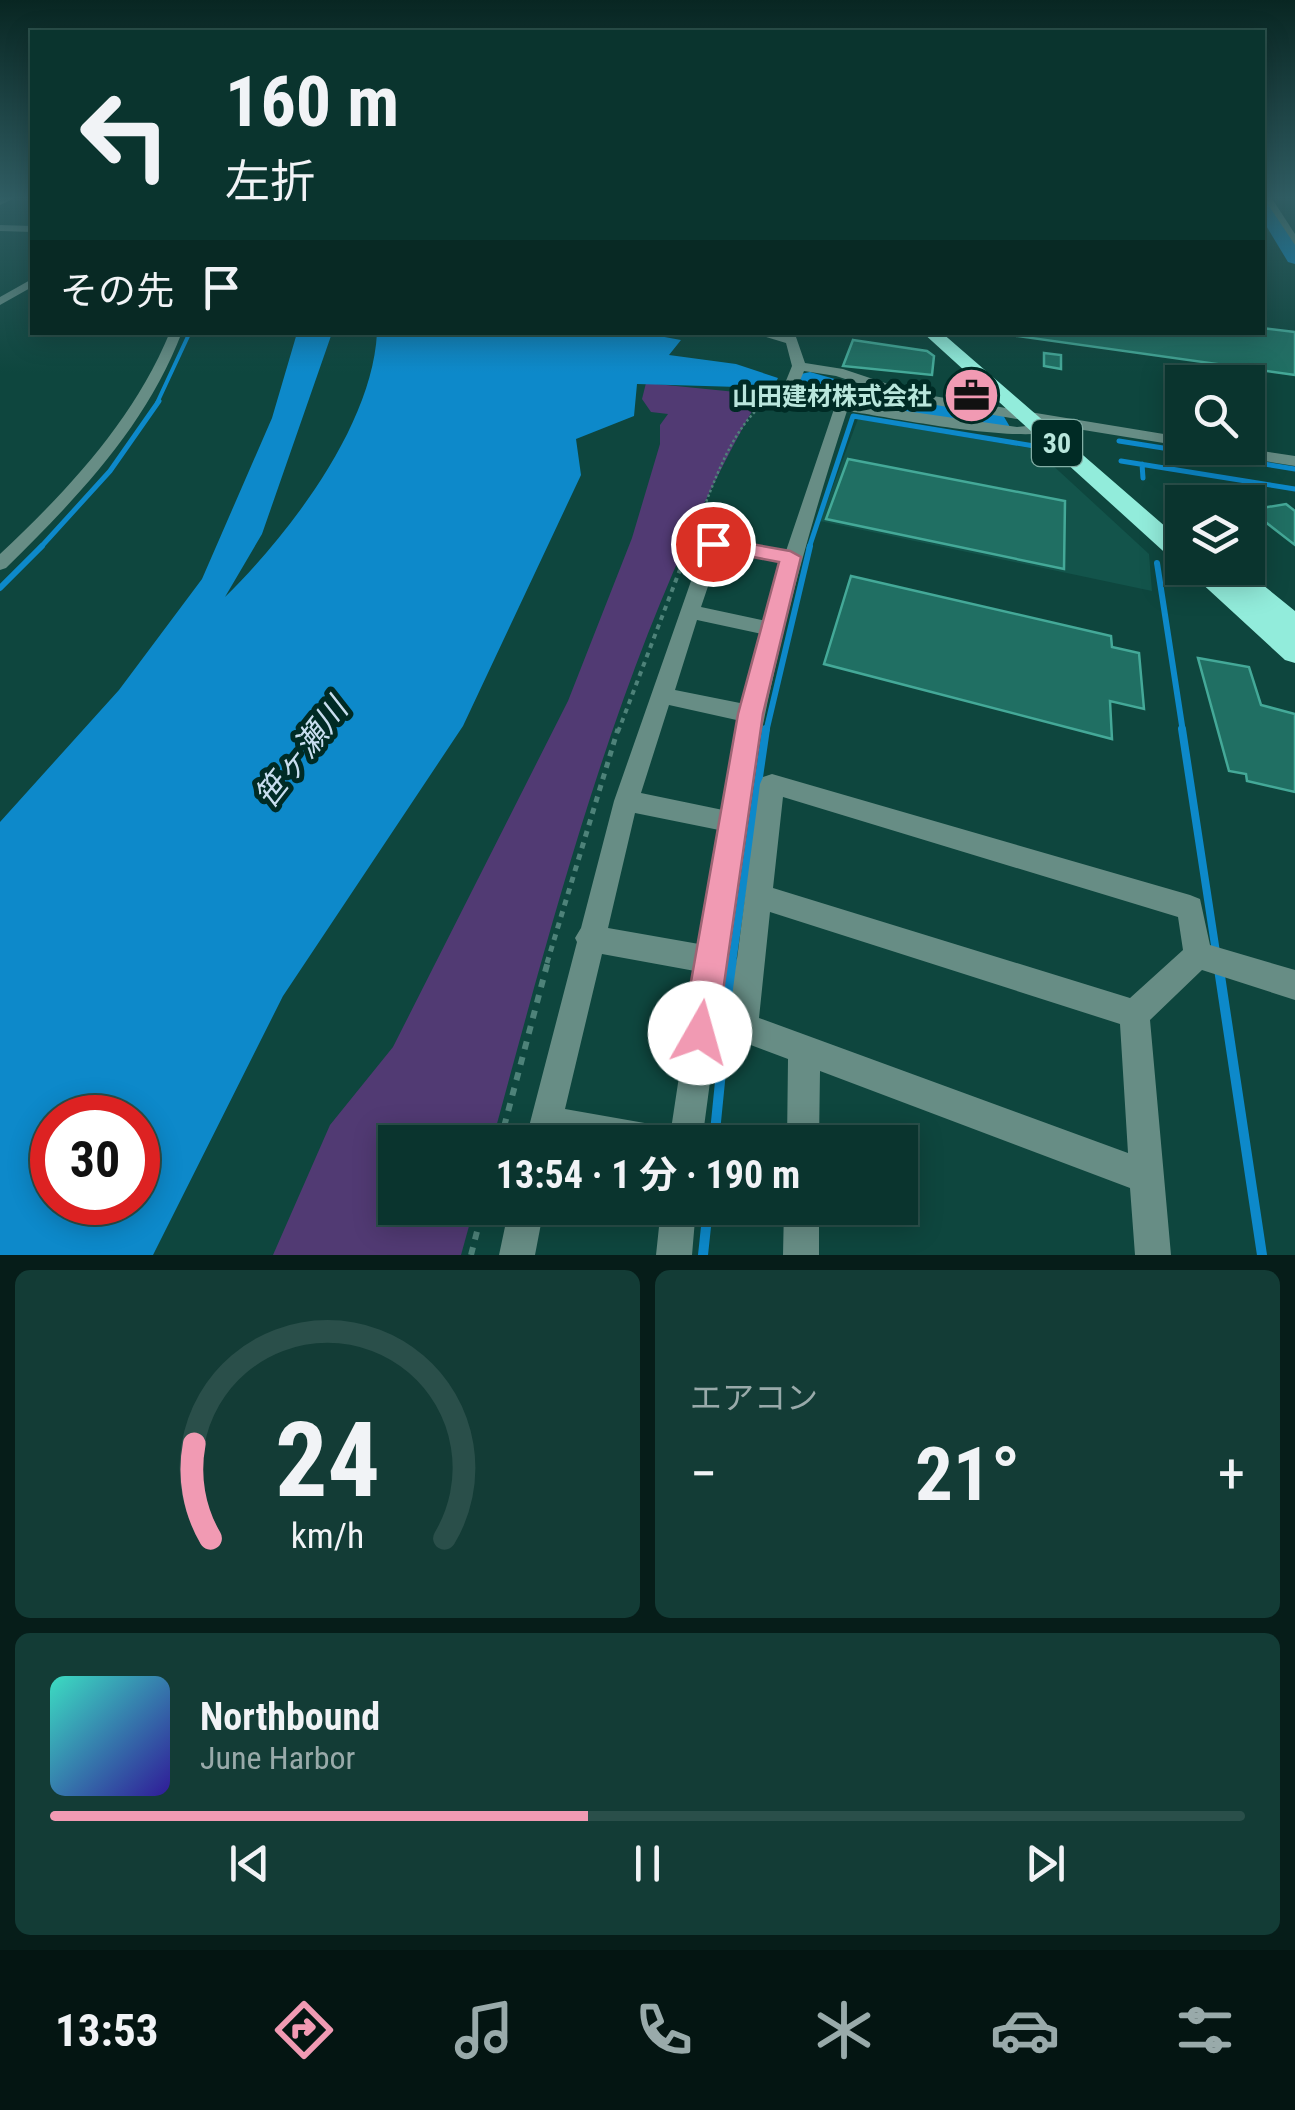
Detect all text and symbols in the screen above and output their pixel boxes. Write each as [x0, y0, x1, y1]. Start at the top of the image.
text: 160 m [225, 61, 399, 143]
icon: left [60, 70, 190, 200]
text: 左折 [225, 155, 315, 208]
icon: arrive [194, 260, 249, 315]
text: その先 [60, 269, 174, 313]
map controls [1165, 365, 1265, 585]
button: search [1165, 365, 1265, 465]
office icon: 山田建材株式会社 [941, 366, 1001, 426]
place label: 山田建材株式会社 [732, 382, 932, 411]
road number: 30 [1032, 420, 1082, 466]
button: layers [1165, 485, 1265, 585]
pin [671, 502, 756, 587]
icon: arrive [686, 517, 741, 572]
water label: 笹ヶ瀬川 [247, 689, 357, 815]
position arrow [648, 981, 752, 1085]
speed limit sign: 30 [30, 1095, 160, 1225]
text: 13:54 · 1 分 · 190 m [496, 1153, 800, 1197]
text: エアコン [690, 1379, 818, 1417]
text: 24 [275, 1400, 380, 1521]
text: 21° [915, 1430, 1020, 1518]
text: − [690, 1442, 718, 1506]
text: + [1218, 1442, 1245, 1506]
text: km/h [291, 1515, 364, 1557]
text: Northbound [200, 1695, 380, 1739]
text: June Harbor [200, 1739, 355, 1777]
icon: previous [222, 1836, 277, 1891]
icon: pause [620, 1836, 675, 1891]
icon: next [1018, 1836, 1073, 1891]
icon: directions [269, 1995, 339, 2065]
icon: music [449, 1995, 519, 2065]
icon: phone [629, 1995, 699, 2065]
icon: climate [809, 1995, 879, 2065]
icon: car [990, 1995, 1060, 2065]
icon: filters [1170, 1995, 1240, 2065]
text: 13:53 [55, 2004, 158, 2057]

